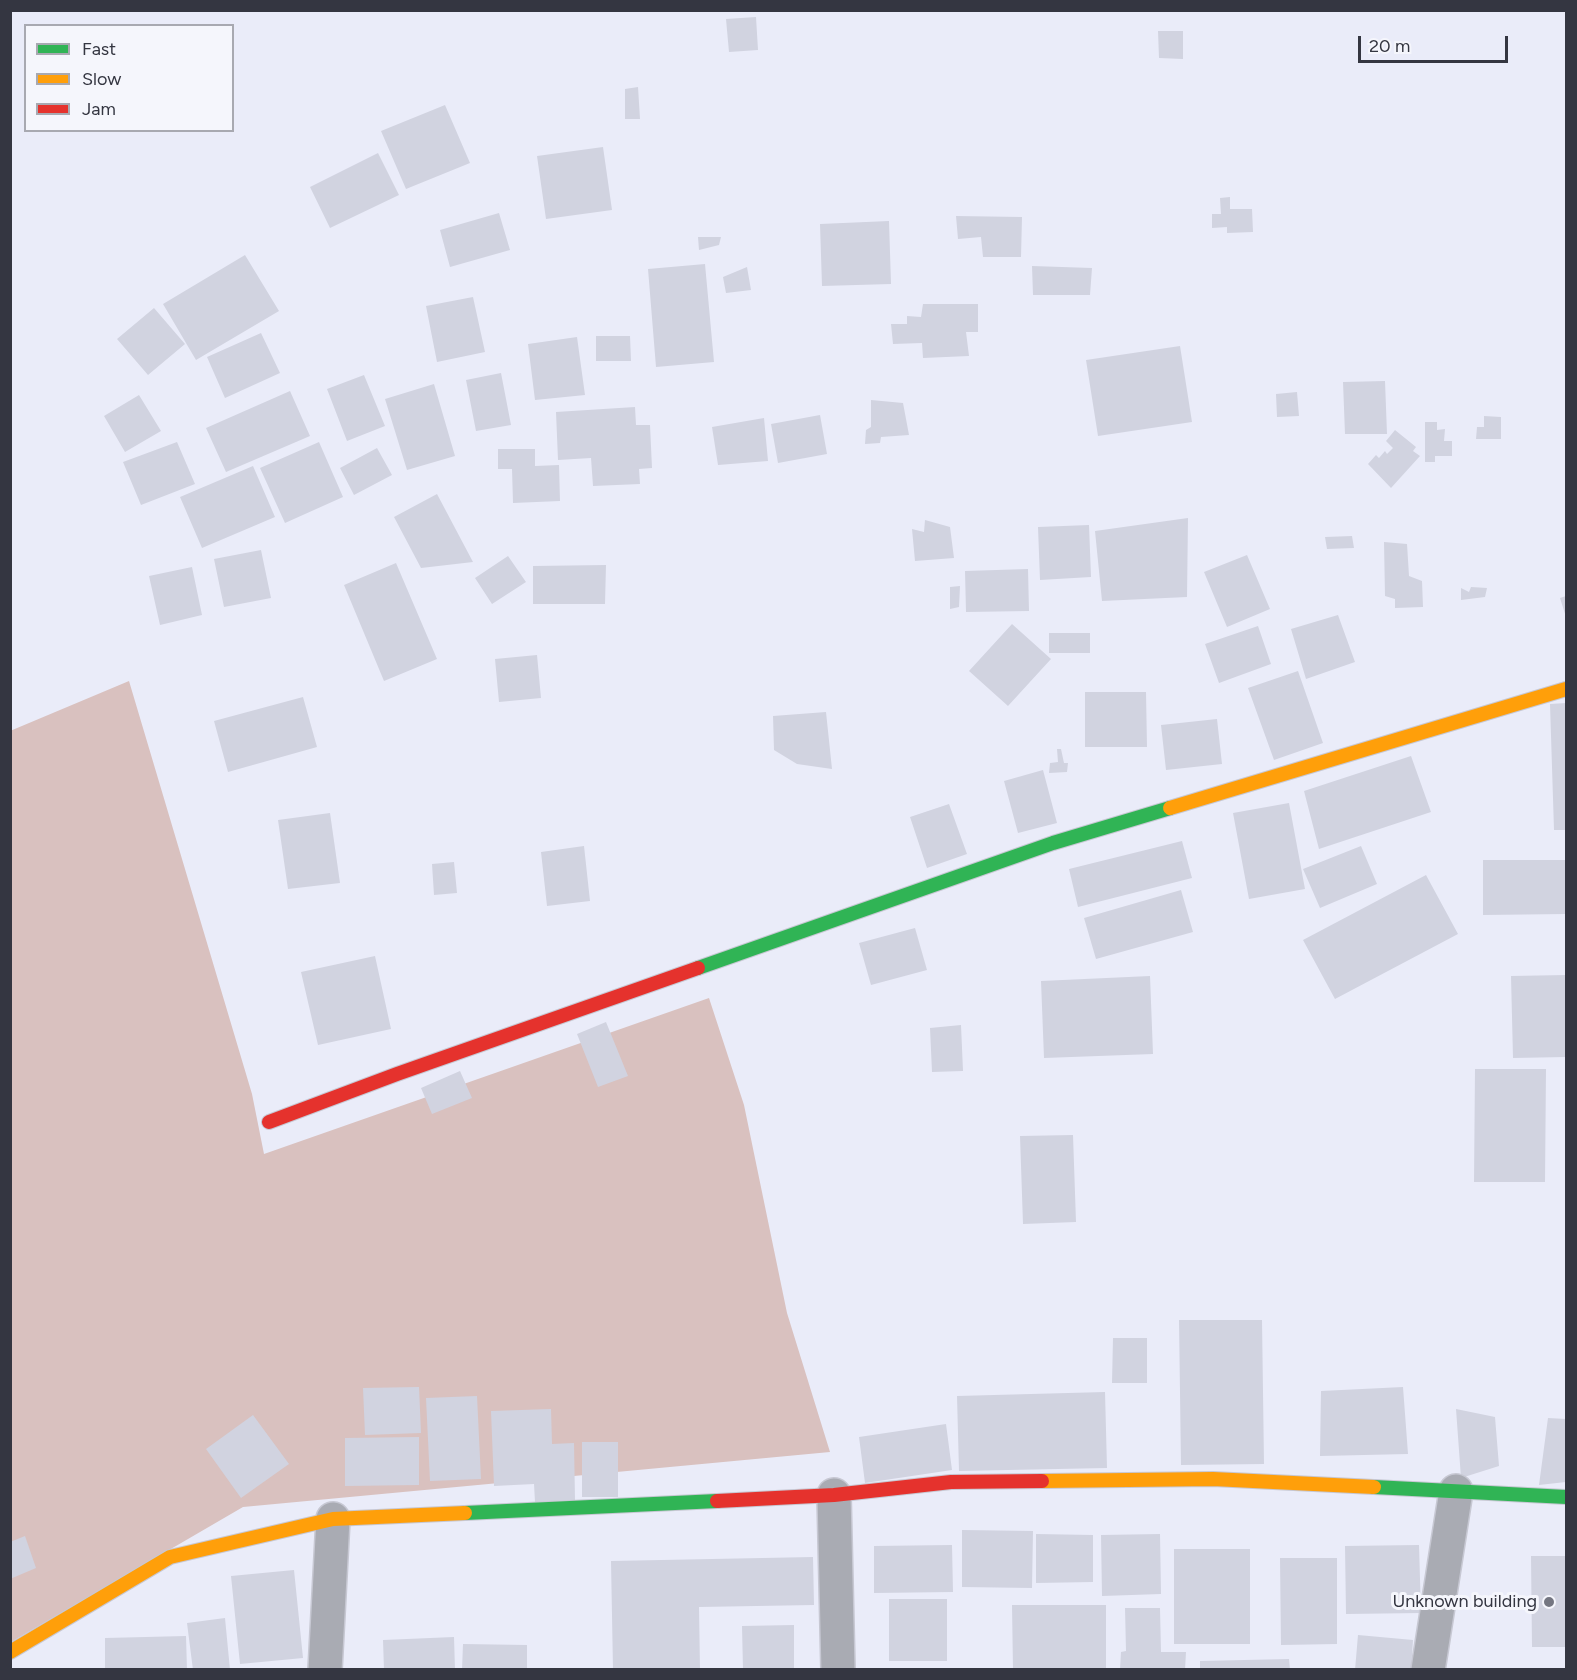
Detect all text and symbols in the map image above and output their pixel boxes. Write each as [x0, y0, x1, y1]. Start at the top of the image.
legend [24, 24, 234, 132]
scale bar [1361, 24, 1511, 62]
text: 20 m [1369, 35, 1410, 57]
text: Fast [82, 38, 116, 60]
text: Slow [82, 68, 121, 90]
text: Jam [82, 98, 116, 120]
place label: Unknown building [1393, 1591, 1537, 1613]
marker: Unknown building [1542, 1595, 1556, 1609]

